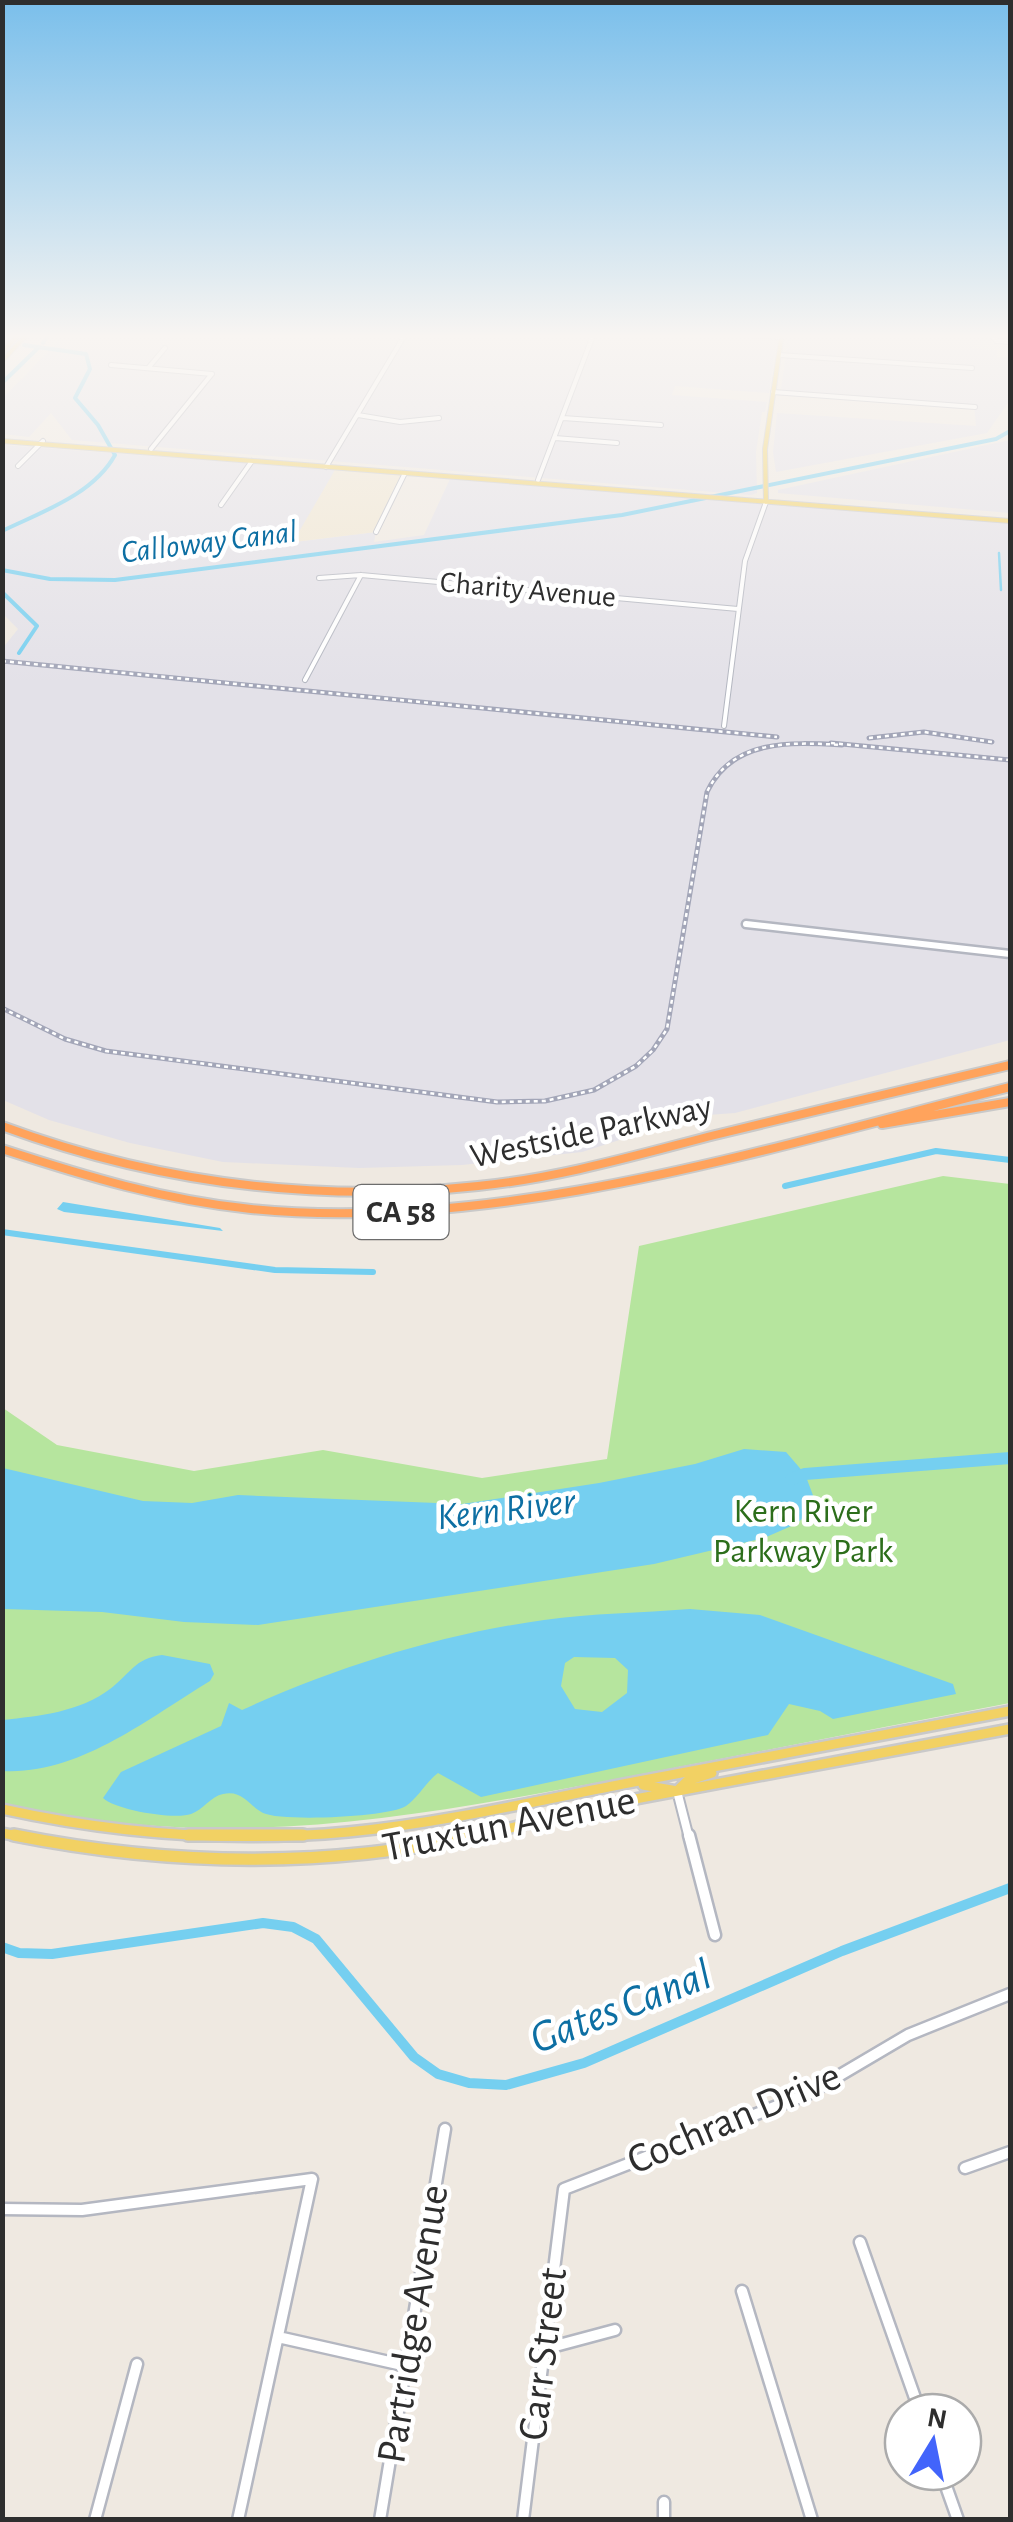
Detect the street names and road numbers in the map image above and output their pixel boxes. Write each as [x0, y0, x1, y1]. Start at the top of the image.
street label: Charity Avenue [439, 567, 617, 613]
street label: Westside Parkway [467, 1089, 715, 1175]
road number: CA 58 [354, 1185, 448, 1239]
street label: Truxtun Avenue [379, 1779, 639, 1869]
street label: Cochran Drive [621, 2054, 847, 2182]
street label: Partridge Avenue [370, 2182, 456, 2466]
street label: Carr Street [512, 2265, 574, 2443]

